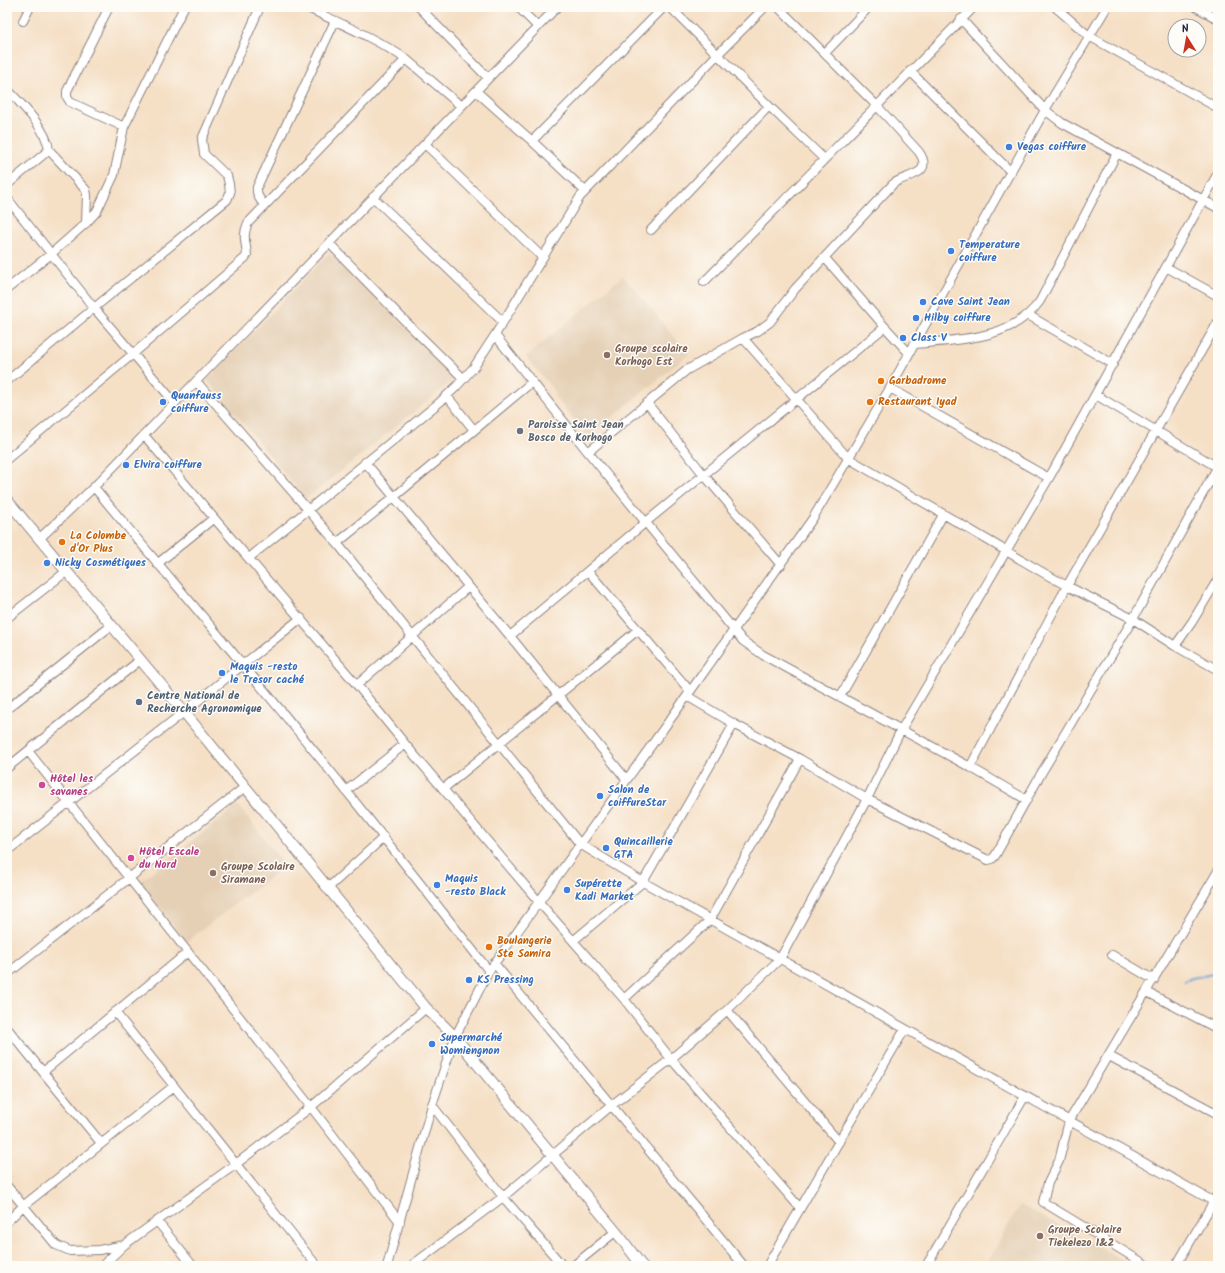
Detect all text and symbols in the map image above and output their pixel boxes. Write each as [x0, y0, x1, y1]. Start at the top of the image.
north arrow [1167, 18, 1207, 58]
text: N [1180, 20, 1190, 39]
place label: Vegas coiffure [1017, 138, 1087, 156]
marker: Vegas coiffure [1004, 142, 1014, 152]
place label: Temperature coiffure [959, 236, 1021, 267]
marker: Temperature coiffure [946, 246, 956, 256]
place label: Cave Saint Jean [931, 293, 1010, 311]
marker: Cave Saint Jean [918, 297, 928, 307]
place label: Hilby coiffure [924, 309, 991, 327]
marker: Hilby coiffure [911, 313, 921, 323]
place label: Class V [911, 329, 948, 347]
marker: Class V [898, 333, 908, 343]
place label: Groupe scolaire Korhogo Est [615, 340, 688, 371]
marker: Groupe scolaire Korhogo Est [602, 350, 612, 360]
place label: Garbadrome [889, 372, 947, 390]
marker: Garbadrome [876, 376, 886, 386]
place label: Quanfauss coiffure [171, 387, 222, 418]
place label: Restaurant Iyad [878, 393, 958, 411]
marker: Quanfauss coiffure [158, 397, 168, 407]
marker: Restaurant Iyad [865, 397, 875, 407]
place label: Paroisse Saint Jean Bosco de Korhogo [528, 416, 624, 447]
marker: Paroisse Saint Jean Bosco de Korhogo [515, 426, 525, 436]
place label: Elvira coiffure [134, 456, 202, 474]
marker: Elvira coiffure [121, 460, 131, 470]
place label: La Colombe d'Or Plus [70, 527, 127, 558]
marker: La Colombe d'Or Plus [57, 537, 67, 547]
place label: Nicky Cosmétiques [55, 554, 147, 572]
marker: Nicky Cosmétiques [42, 558, 52, 568]
place label: Maquis -resto le Tresor caché [230, 658, 305, 689]
marker: Maquis -resto le Tresor caché [217, 668, 227, 678]
place label: Centre National de Recherche Agronomique [147, 687, 262, 718]
marker: Centre National de Recherche Agronomique [134, 697, 144, 707]
place label: Hôtel les savanes [50, 770, 94, 801]
marker: Hôtel les savanes [37, 780, 47, 790]
place label: Salon de coiffureStar [608, 781, 667, 812]
marker: Salon de coiffureStar [595, 791, 605, 801]
place label: Quincaillerie GTA [614, 833, 673, 864]
place label: Hôtel Escale du Nord [139, 843, 200, 874]
marker: Quincaillerie GTA [601, 843, 611, 853]
marker: Hôtel Escale du Nord [126, 853, 136, 863]
place label: Groupe Scolaire Siramane [221, 858, 295, 889]
marker: Groupe Scolaire Siramane [208, 868, 218, 878]
place label: Maquis -resto Black [445, 870, 506, 901]
place label: Supérette Kadi Market [575, 875, 635, 906]
marker: Maquis -resto Black [432, 880, 442, 890]
marker: Supérette Kadi Market [562, 885, 572, 895]
place label: Boulangerie Ste Samira [497, 932, 552, 963]
marker: Boulangerie Ste Samira [484, 942, 494, 952]
place label: KS Pressing [477, 971, 534, 989]
marker: KS Pressing [464, 975, 474, 985]
place label: Supermarché Womiengnon [440, 1029, 503, 1060]
marker: Supermarché Womiengnon [427, 1039, 437, 1049]
place label: Groupe Scolaire Tiekelezo 1&2 [1048, 1221, 1122, 1252]
marker: Groupe Scolaire Tiekelezo 1&2 [1035, 1231, 1045, 1241]

